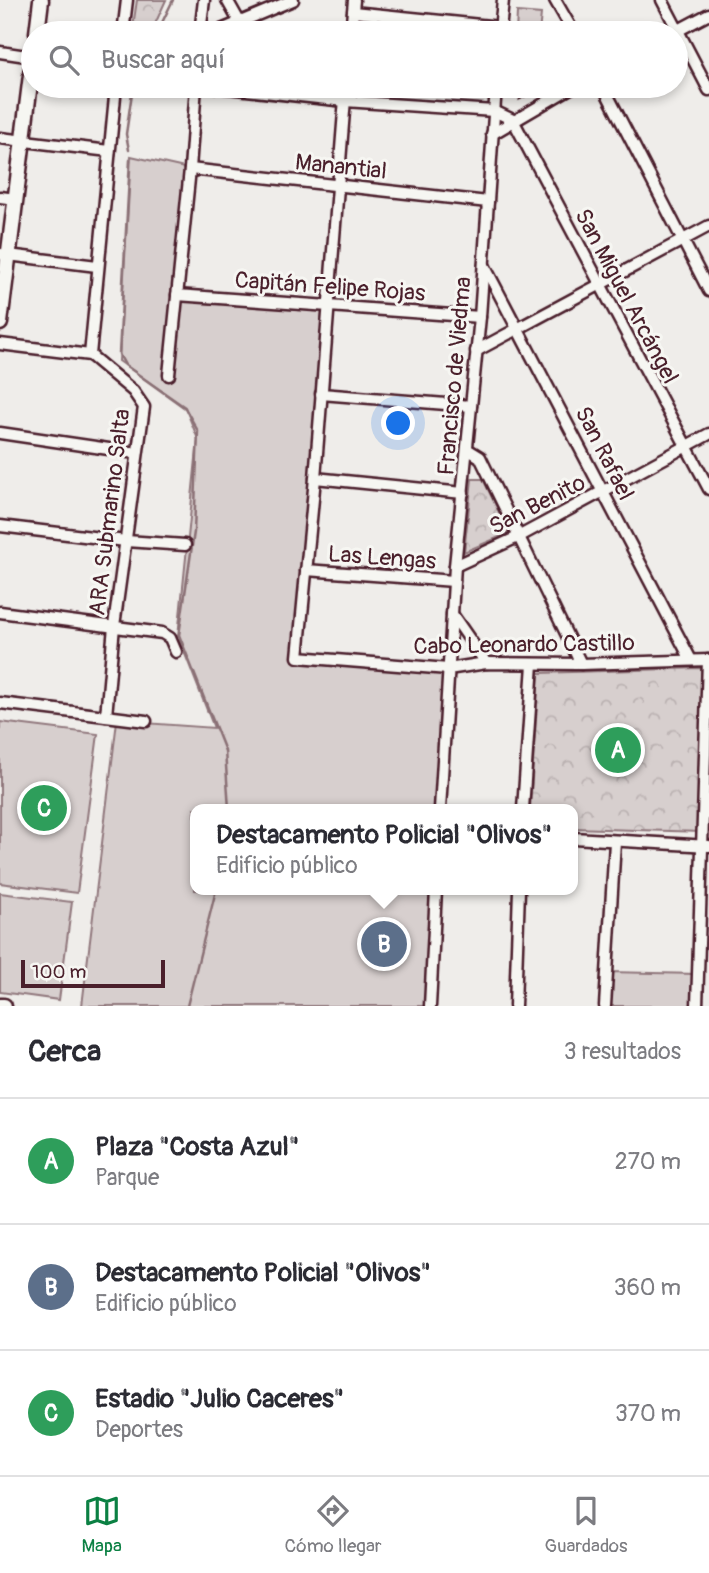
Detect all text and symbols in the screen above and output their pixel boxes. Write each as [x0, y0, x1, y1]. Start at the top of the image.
search box [21, 21, 688, 98]
icon: search [45, 41, 83, 79]
text: Buscar aquí [101, 44, 225, 76]
street label: Manantial [294, 147, 388, 186]
street label: San Miguel Arcángel [568, 204, 685, 389]
street label: Capitán Felipe Rojas [234, 265, 426, 308]
street label: Francisco de Viedma [431, 275, 478, 477]
street label: San Rafael [569, 401, 640, 505]
your location [381, 406, 415, 440]
street label: ARA Submarino Salta [82, 407, 137, 617]
street label: San Benito [484, 468, 590, 541]
street label: Las Lengas [327, 539, 437, 576]
street label: Cabo Leonardo Castillo [413, 628, 635, 661]
pin: A [595, 724, 641, 776]
pin: C [21, 782, 67, 834]
popup [190, 804, 578, 895]
text: Destacamento Policial "Olivos" [216, 819, 552, 851]
text: Edificio público [216, 851, 358, 880]
pin: B [361, 918, 407, 970]
scale bar [21, 957, 164, 989]
text: 100 m [32, 960, 86, 984]
text: Cerca [28, 1033, 101, 1070]
text: 3 resultados [564, 1037, 681, 1066]
text: Plaza "Costa Azul" [95, 1131, 299, 1163]
text: A [44, 1147, 58, 1176]
text: 270 m [615, 1147, 681, 1176]
text: Parque [95, 1163, 159, 1192]
text: Destacamento Policial "Olivos" [95, 1257, 431, 1289]
text: B [44, 1273, 58, 1302]
text: 360 m [614, 1273, 681, 1302]
text: Edificio público [95, 1289, 237, 1318]
text: Estadio "Julio Caceres" [95, 1383, 344, 1415]
text: C [44, 1399, 58, 1428]
text: 370 m [615, 1399, 681, 1428]
text: Deportes [95, 1415, 183, 1444]
tab: Mapa [81, 1492, 122, 1558]
tab: Cómo llegar [285, 1492, 382, 1558]
tab: Guardados [544, 1492, 628, 1558]

